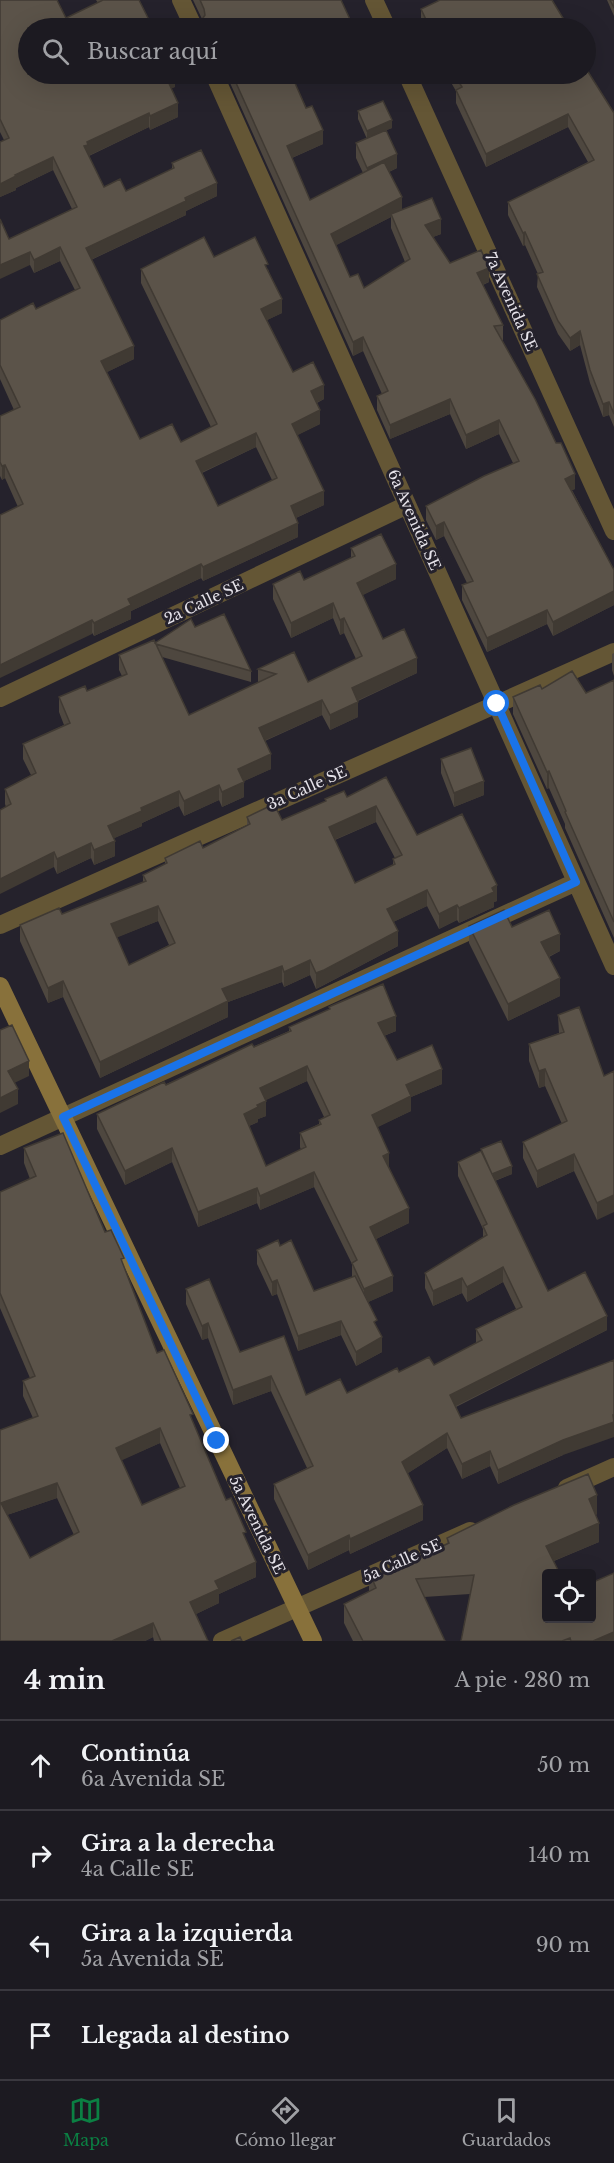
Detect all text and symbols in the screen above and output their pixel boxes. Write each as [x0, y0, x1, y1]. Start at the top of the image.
search box [18, 18, 596, 84]
icon: search [39, 35, 72, 68]
text: Buscar aquí [87, 38, 218, 65]
street label: 7a Avenida SE [481, 249, 542, 354]
street label: 6a Avenida SE [384, 466, 445, 573]
street label: 2a Calle SE [161, 575, 247, 628]
route start [483, 690, 509, 716]
street label: 3a Calle SE [264, 761, 350, 814]
route end [203, 1427, 229, 1453]
street label: 5a Avenida SE [225, 1472, 290, 1577]
street label: 5a Calle SE [359, 1535, 444, 1586]
map controls [542, 1569, 596, 1623]
button: locate [542, 1569, 596, 1623]
text: 4 min [24, 1664, 105, 1696]
text: A pie · 280 m [455, 1668, 590, 1692]
text: Continúa [81, 1740, 190, 1767]
icon: ahead [24, 1749, 57, 1782]
text: 50 m [537, 1753, 590, 1777]
text: 6a Avenida SE [81, 1767, 225, 1791]
text: Gira a la derecha [81, 1830, 275, 1857]
icon: right [24, 1839, 57, 1872]
text: 140 m [528, 1843, 590, 1867]
text: 4a Calle SE [81, 1857, 194, 1881]
text: Gira a la izquierda [81, 1920, 293, 1947]
icon: left [24, 1929, 57, 1962]
text: 90 m [536, 1933, 590, 1957]
text: 5a Avenida SE [81, 1947, 224, 1971]
icon: arrive [24, 2019, 57, 2052]
text: Llegada al destino [81, 2022, 290, 2049]
tab: Mapa [63, 2094, 109, 2150]
tab: Cómo llegar [235, 2094, 336, 2150]
tab: Guardados [462, 2094, 551, 2150]

